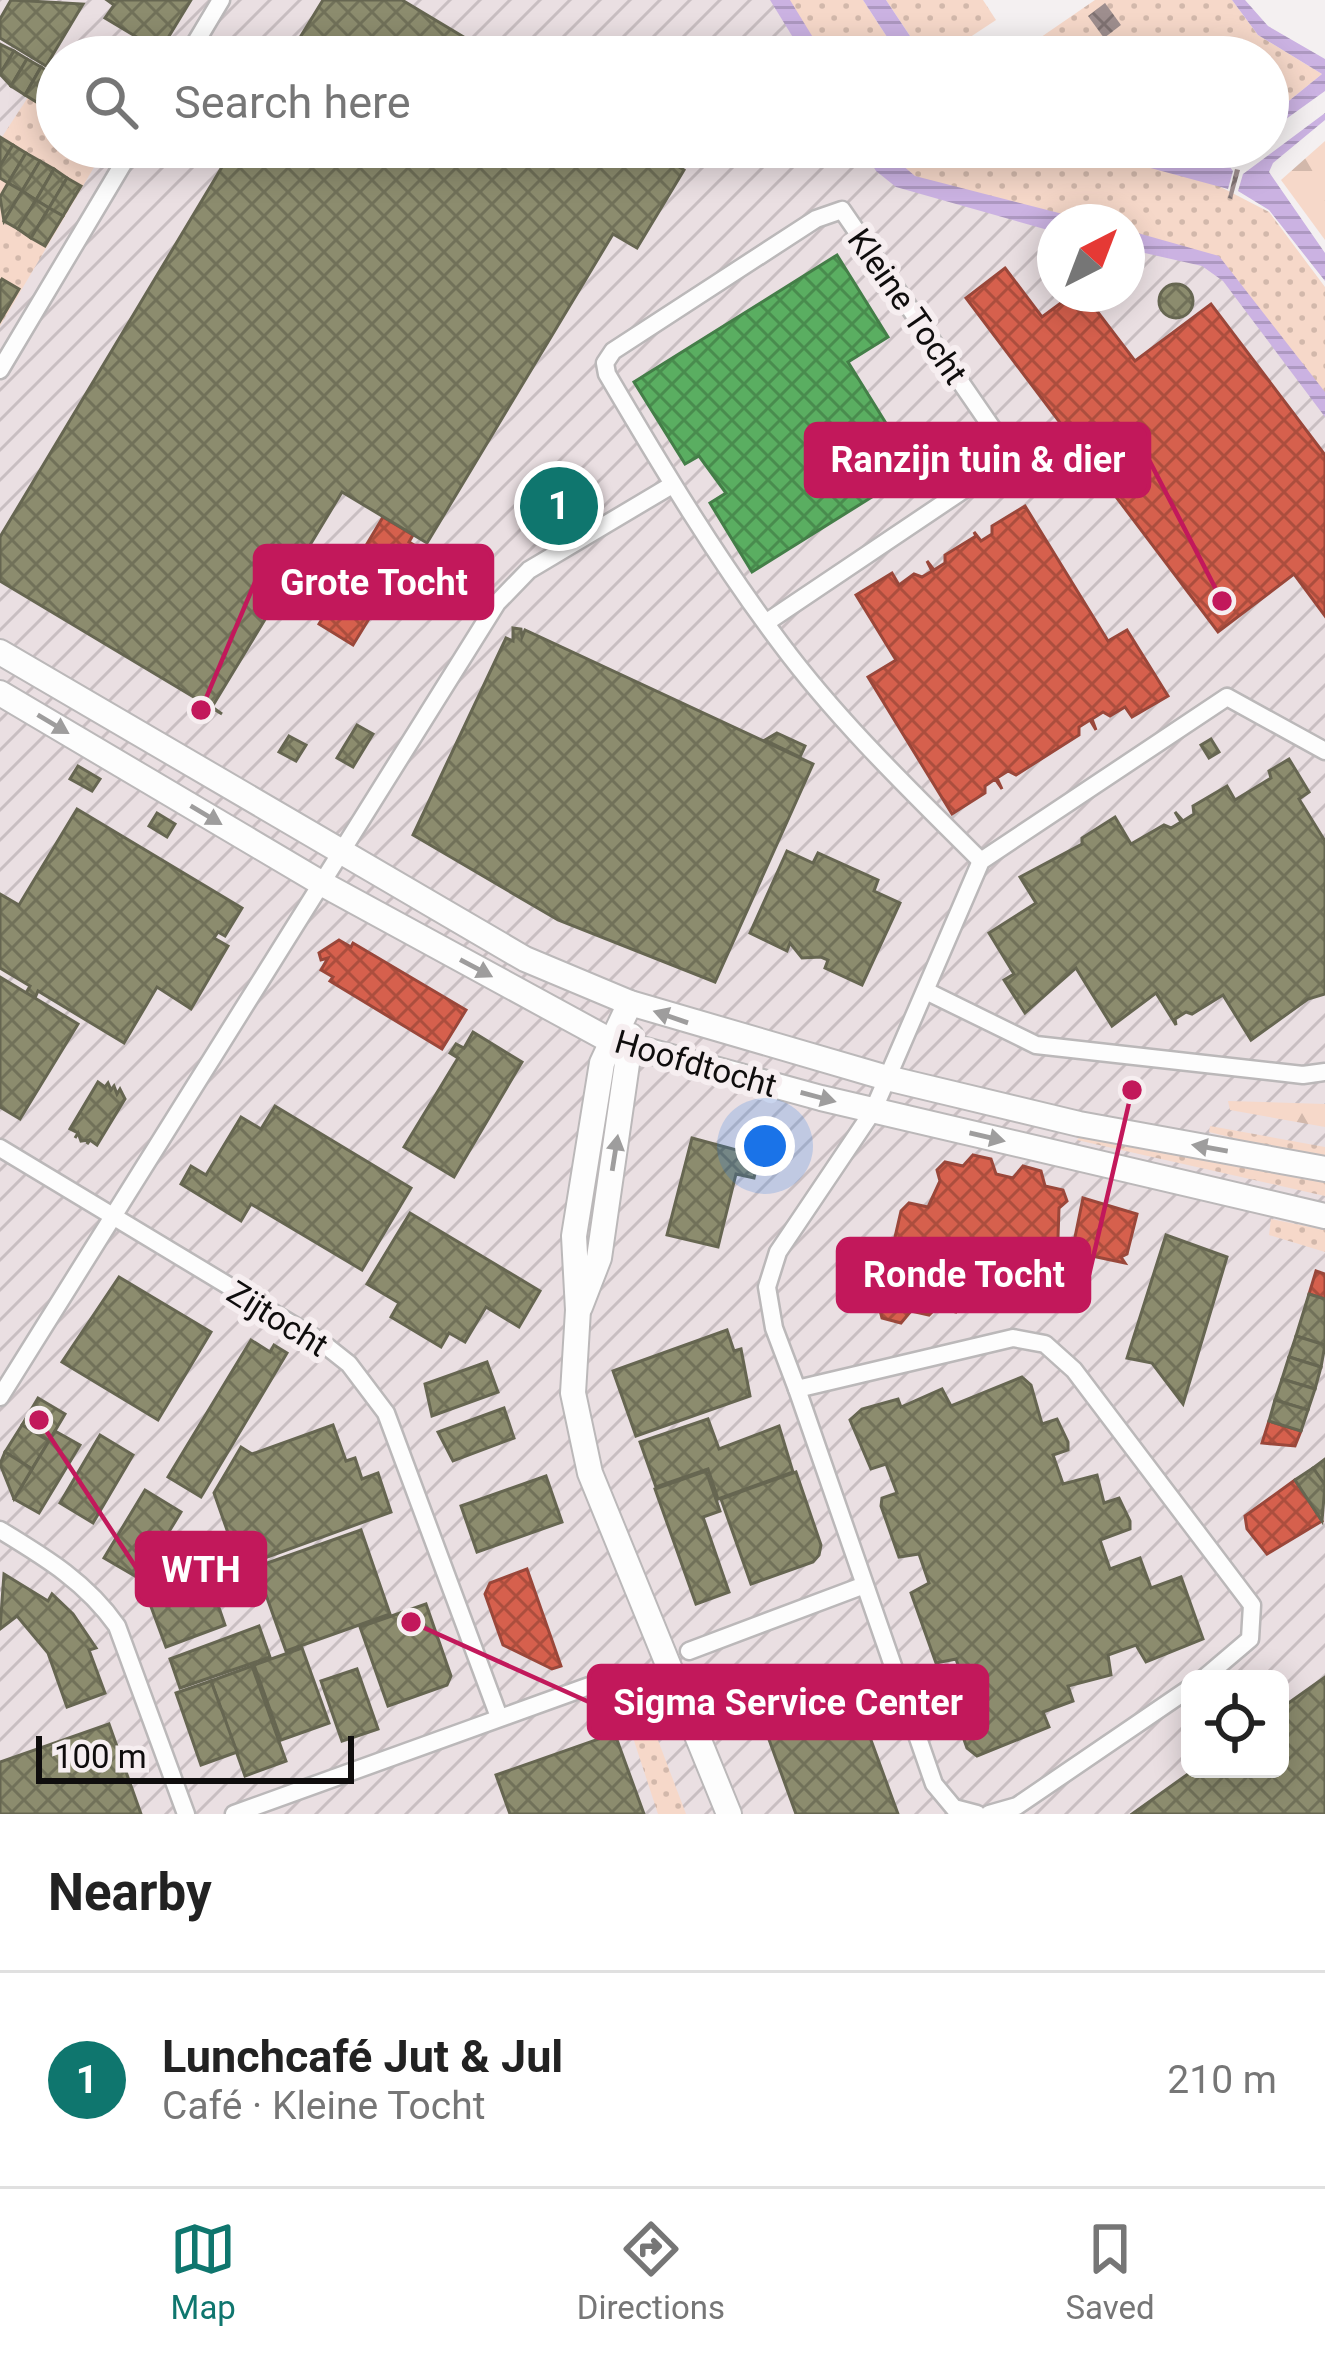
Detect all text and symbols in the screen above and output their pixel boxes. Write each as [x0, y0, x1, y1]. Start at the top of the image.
search box [36, 36, 1289, 168]
icon: search [78, 69, 144, 135]
text: Search here [174, 76, 411, 129]
north arrow [1037, 204, 1145, 312]
street label: Kleine Tocht [840, 221, 975, 391]
callout: Ranzijn tuin & dier [806, 424, 1149, 496]
text: Ranzijn tuin & dier [831, 439, 1125, 481]
pin: 1 [520, 461, 598, 551]
callout: Grote Tocht [255, 546, 492, 618]
text: Grote Tocht [280, 562, 468, 604]
one-way arrow [36, 713, 70, 734]
one-way arrow [189, 804, 223, 825]
one-way arrow [459, 957, 494, 978]
one-way arrow [653, 1007, 689, 1025]
street label: Hoofdtocht [610, 1022, 781, 1105]
one-way arrow [799, 1088, 836, 1107]
your location [735, 1116, 795, 1176]
one-way arrow [969, 1129, 1007, 1148]
one-way arrow [606, 1134, 625, 1171]
one-way arrow [1191, 1138, 1228, 1157]
callout: Ronde Tocht [838, 1239, 1089, 1311]
text: Ronde Tocht [863, 1254, 1065, 1296]
street label: Zijtocht [220, 1272, 335, 1364]
callout: WTH [137, 1533, 265, 1605]
text: WTH [161, 1549, 241, 1591]
callout: Sigma Service Center [589, 1666, 987, 1738]
map controls [1181, 1670, 1289, 1778]
button: locate [1181, 1670, 1289, 1778]
text: Sigma Service Center [613, 1682, 963, 1724]
scale bar [36, 1730, 354, 1783]
text: 100 m [54, 1737, 147, 1776]
text: Nearby [48, 1863, 212, 1922]
text: Lunchcafé Jut & Jul [162, 2030, 563, 2083]
text: 1 [76, 2057, 98, 2103]
text: 210 m [1167, 2057, 1277, 2103]
text: Café · Kleine Tocht [162, 2083, 485, 2129]
tab: Map [170, 2216, 236, 2327]
tab: Directions [577, 2216, 725, 2327]
tab: Saved [1066, 2216, 1155, 2327]

